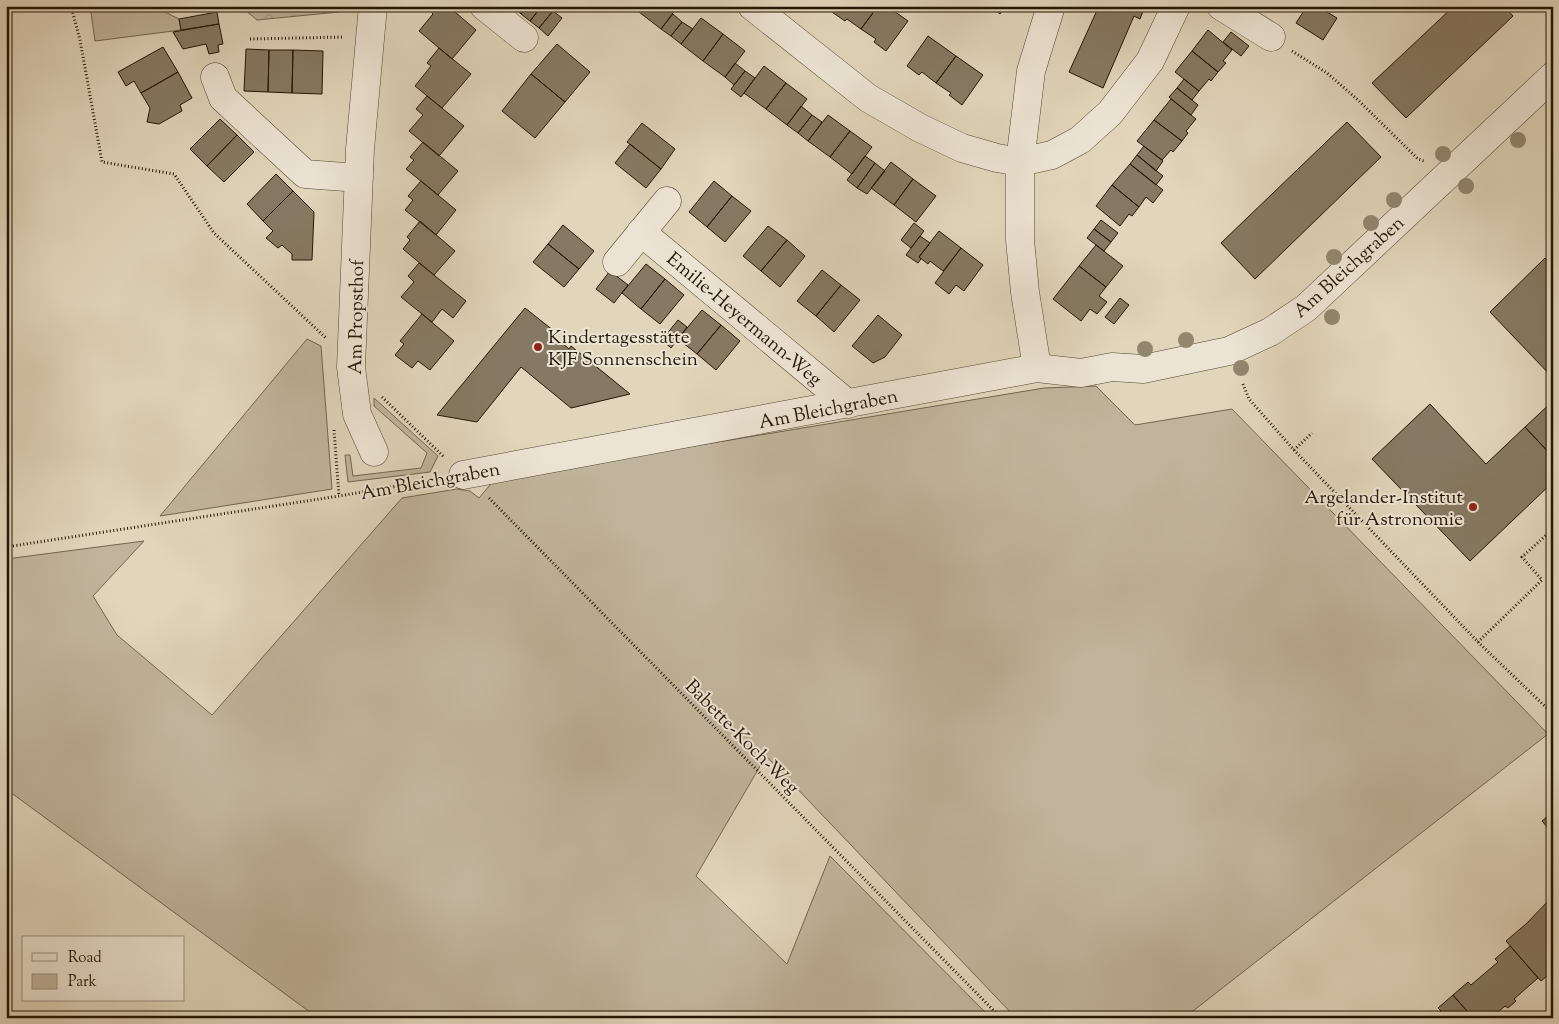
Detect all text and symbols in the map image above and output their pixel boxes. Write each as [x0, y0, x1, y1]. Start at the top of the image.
street label: Am Bleichgraben [1288, 211, 1411, 325]
street label: Emilie-Heyermann-Weg [660, 247, 827, 393]
street label: Am Propsthof [343, 258, 372, 375]
place label: Kindertagesstätte KJF Sonnenschein [548, 325, 698, 374]
marker: Kindertagesstätte KJF Sonnenschein [532, 341, 544, 353]
street label: Am Bleichgraben [757, 384, 900, 437]
street label: Am Bleichgraben [359, 457, 502, 508]
place label: Argelander-Institut für Astronomie [1304, 485, 1463, 534]
marker: Argelander-Institut für Astronomie [1467, 501, 1479, 513]
street label: Babette-Koch-Weg [678, 674, 805, 801]
legend [22, 936, 185, 1002]
text: Road [68, 948, 102, 969]
text: Park [68, 972, 97, 993]

